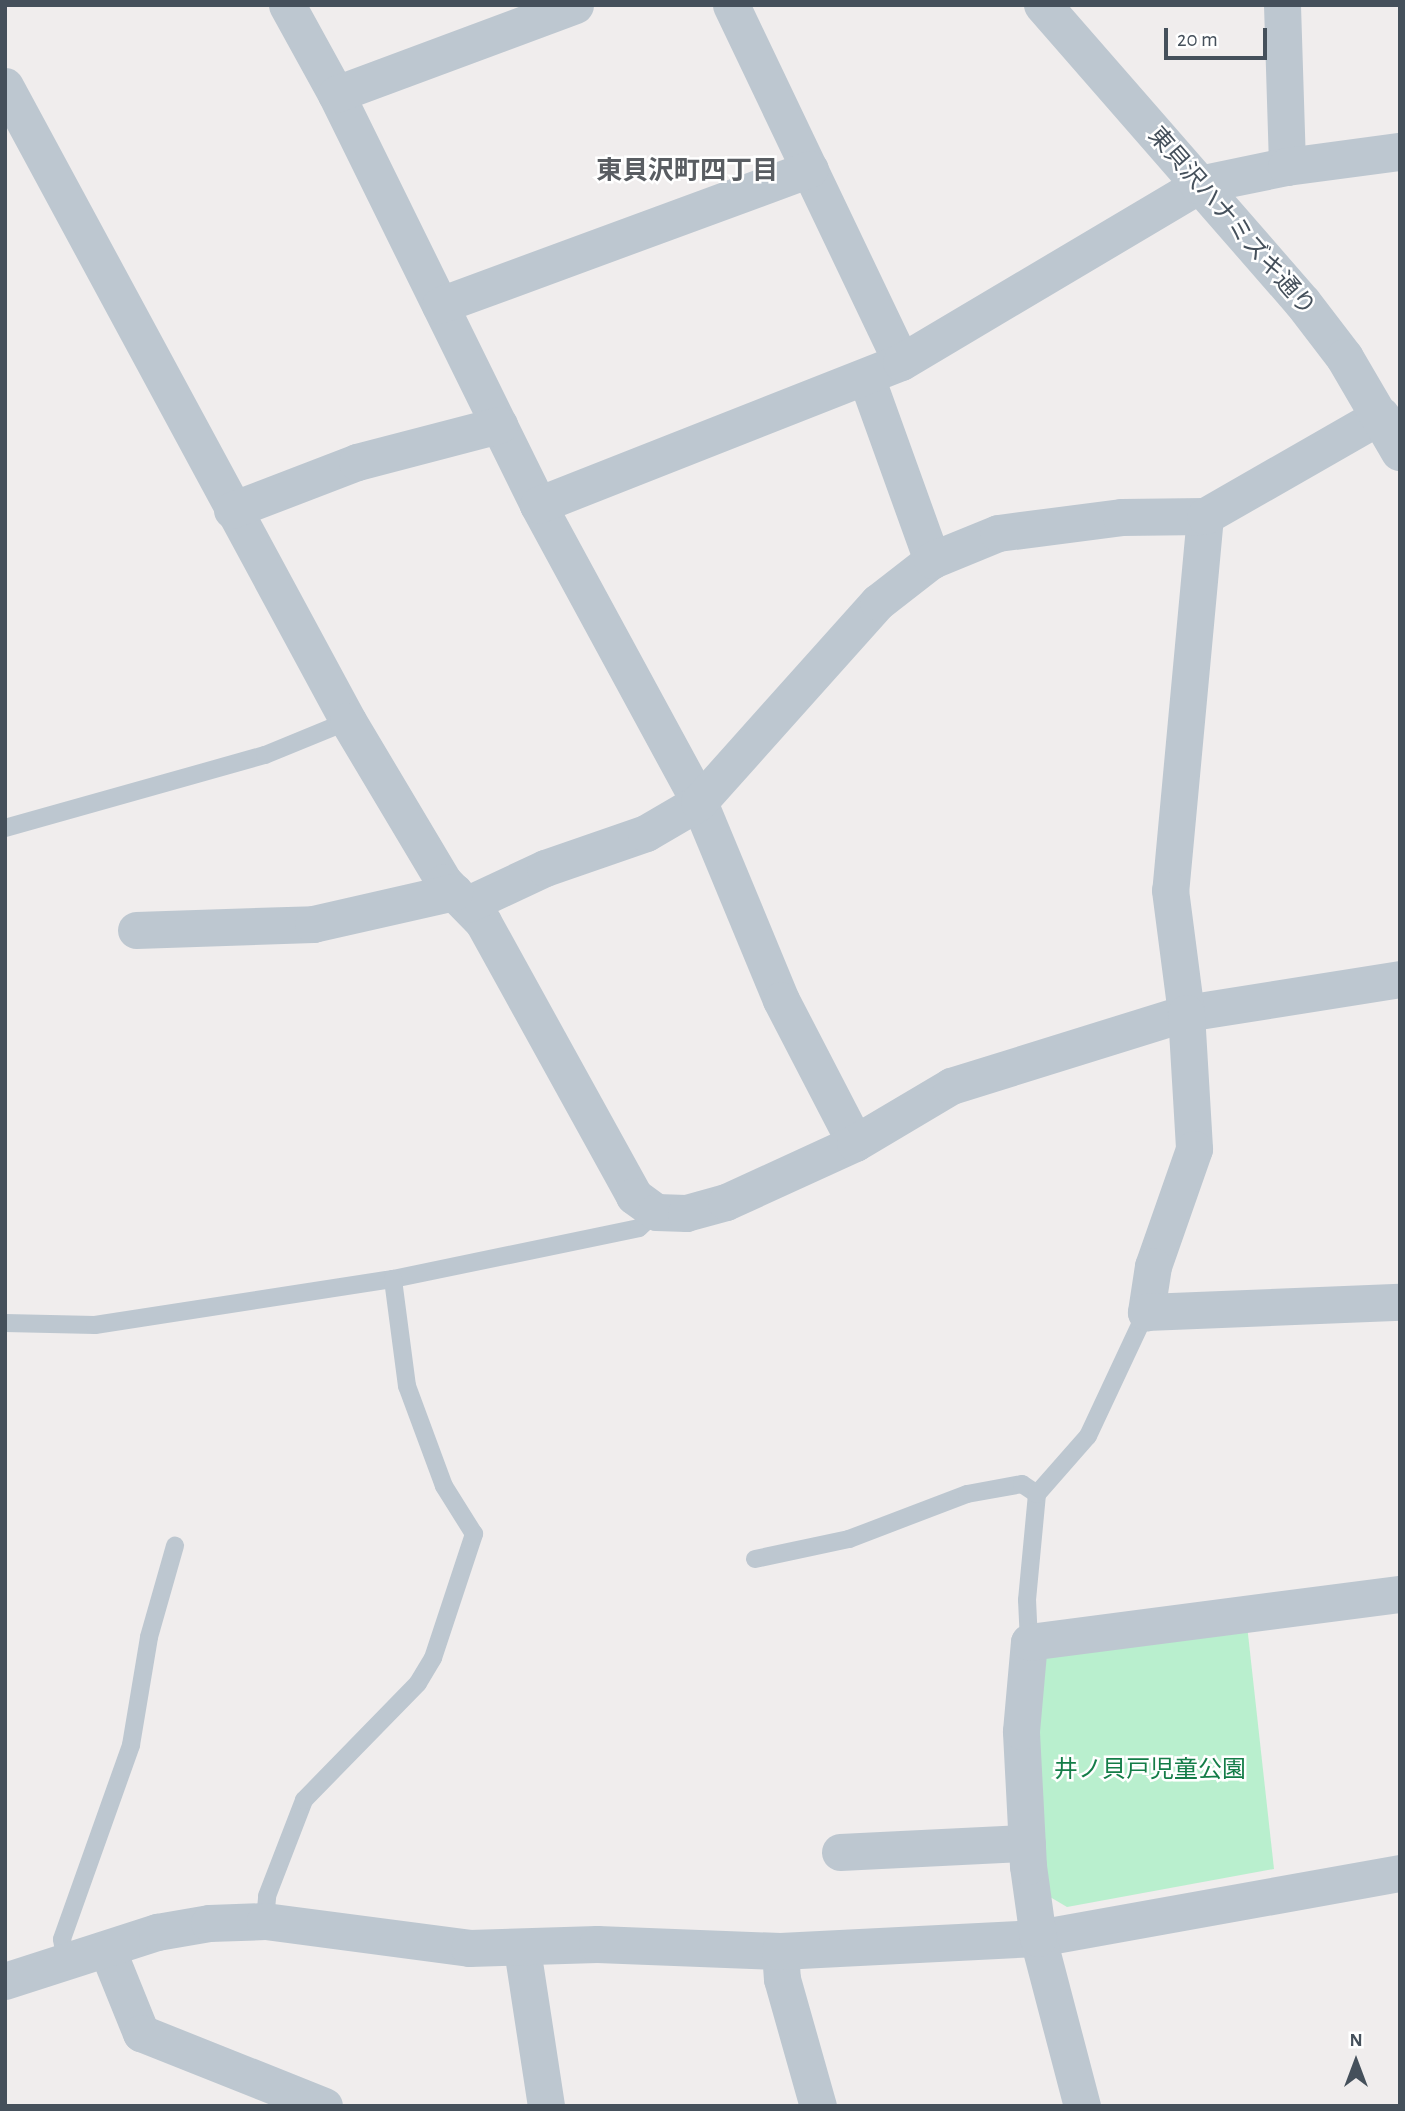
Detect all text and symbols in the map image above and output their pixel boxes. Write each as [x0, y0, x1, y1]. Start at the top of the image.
scale bar [1167, 14, 1270, 58]
text: 20 m [1177, 29, 1218, 50]
street label: 東貝沢ハナミズキ通り [1141, 122, 1321, 322]
district label: 東貝沢町四丁目 [596, 156, 778, 188]
park label: 井ノ貝戸児童公園 [1054, 1757, 1246, 1785]
north arrow [1321, 2027, 1391, 2097]
text: N [1349, 2031, 1363, 2050]

